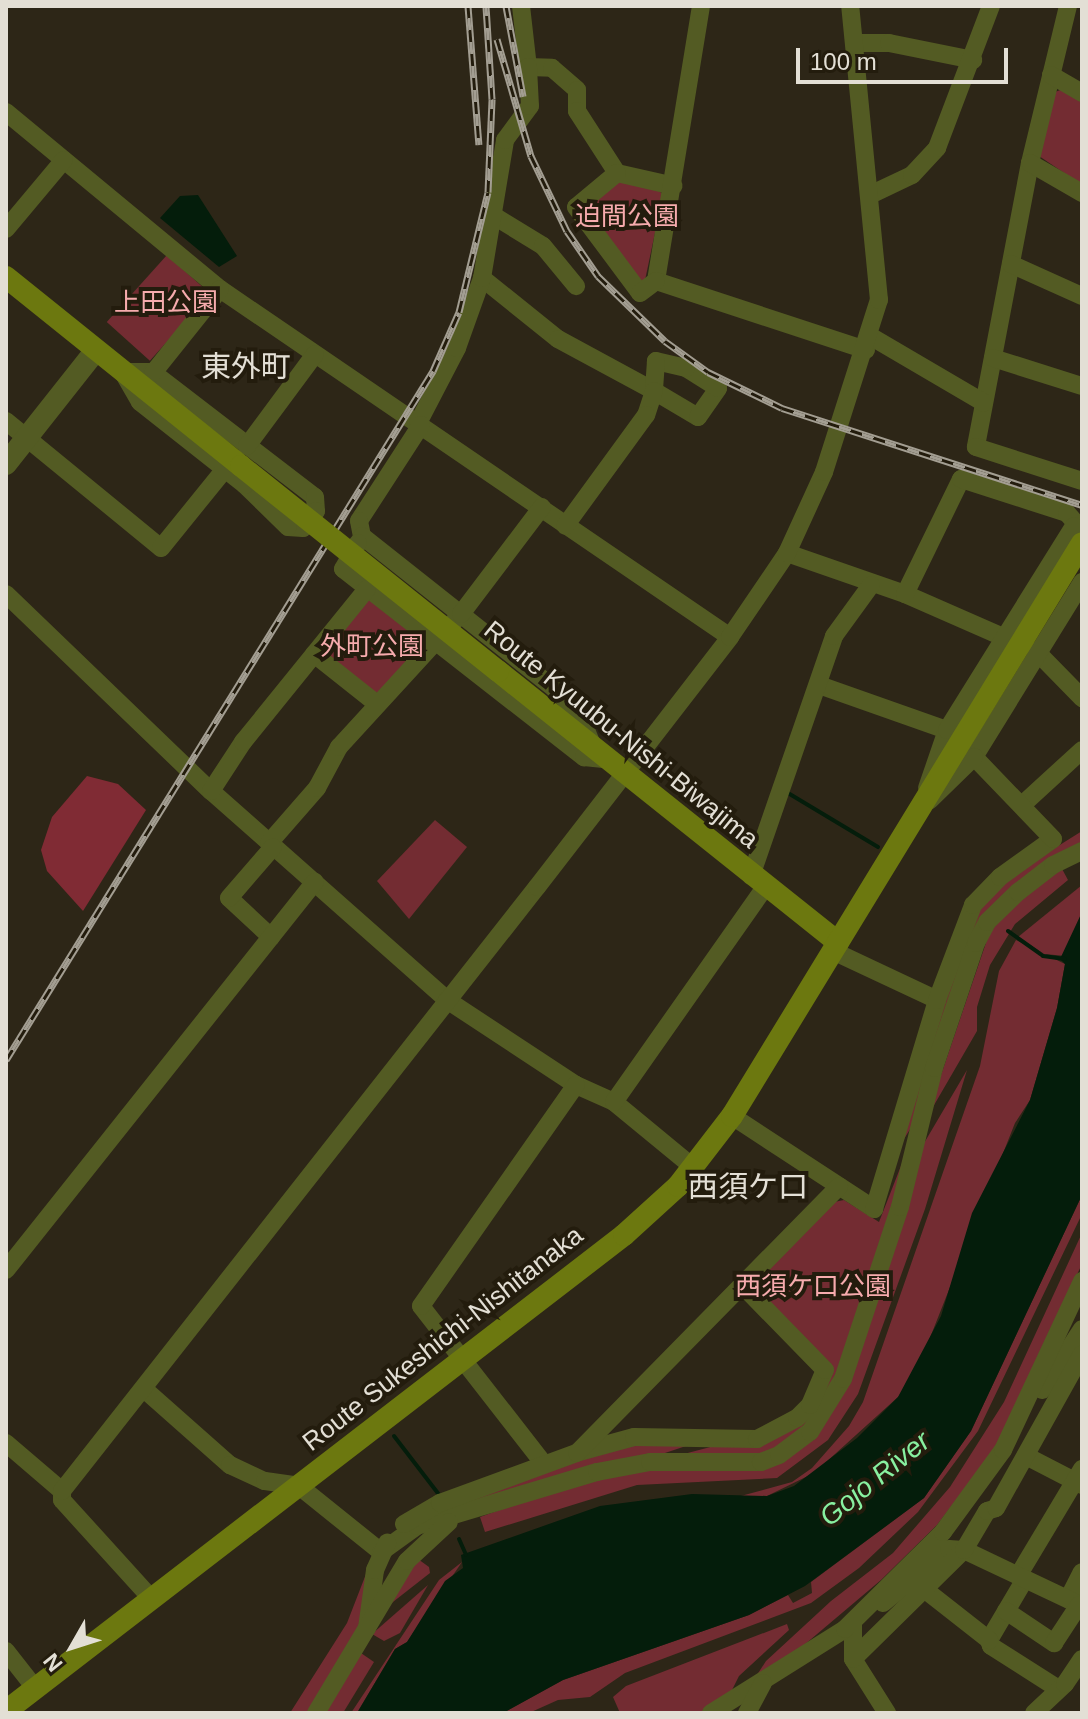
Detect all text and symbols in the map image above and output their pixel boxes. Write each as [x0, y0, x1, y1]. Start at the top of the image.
scale bar [800, 32, 1012, 82]
text: 100 m [810, 48, 877, 75]
park label: 迫間公園 [575, 201, 679, 233]
park label: 上田公園 [114, 287, 218, 319]
district label: 東外町 [201, 349, 291, 385]
street label: Route Kyuubu-Nishi-Biwajima [478, 615, 764, 855]
park label: 外町公園 [320, 631, 424, 663]
district label: 西須ケ口 [688, 1169, 808, 1205]
street label: Route Sukeshichi-Nishitanaka [297, 1220, 589, 1458]
park label: 西須ケ口公園 [735, 1271, 891, 1303]
water label: Gojo River [813, 1424, 937, 1534]
north arrow [32, 1607, 112, 1687]
text: N [38, 1648, 68, 1676]

